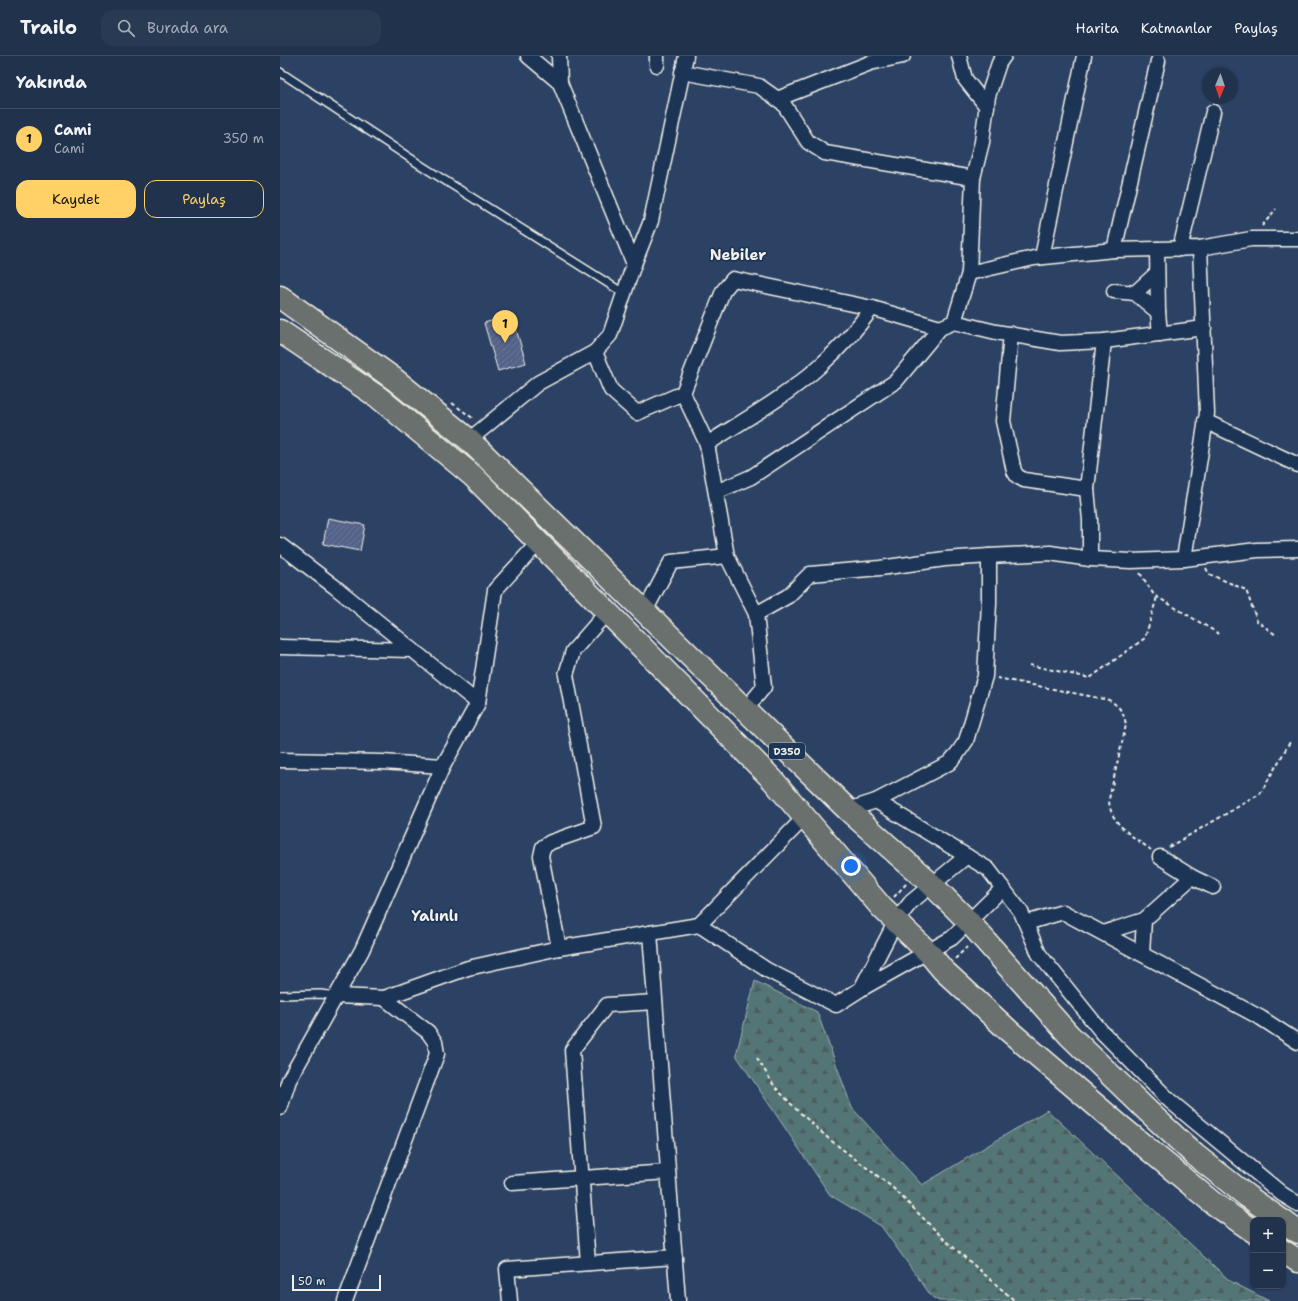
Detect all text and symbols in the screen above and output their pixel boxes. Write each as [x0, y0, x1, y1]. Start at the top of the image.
search box [101, 10, 381, 46]
text: Trailo [20, 15, 77, 40]
icon: search [115, 17, 137, 39]
text: Burada ara [147, 18, 228, 38]
text: Harita [1076, 19, 1119, 37]
text: Katmanlar [1141, 19, 1212, 37]
text: Paylaş [1234, 19, 1278, 37]
north arrow [1202, 68, 1238, 104]
text: Yakında [16, 71, 87, 93]
text: Cami [54, 120, 92, 140]
text: 1 [26, 130, 32, 147]
text: 350 m [223, 130, 264, 147]
text: Cami [54, 140, 85, 157]
button: Kaydet [16, 180, 136, 218]
button: Paylaş [144, 180, 264, 218]
district label: Nebiler [710, 245, 766, 265]
pin: 1 [492, 310, 518, 343]
road number: D350 [769, 743, 805, 759]
your location [841, 856, 861, 876]
district label: Yalınlı [412, 906, 458, 926]
map controls [1250, 1217, 1286, 1289]
button: + [1250, 1217, 1286, 1253]
button: − [1250, 1253, 1286, 1289]
scale bar [292, 1273, 381, 1292]
text: 50 m [298, 1274, 326, 1289]

